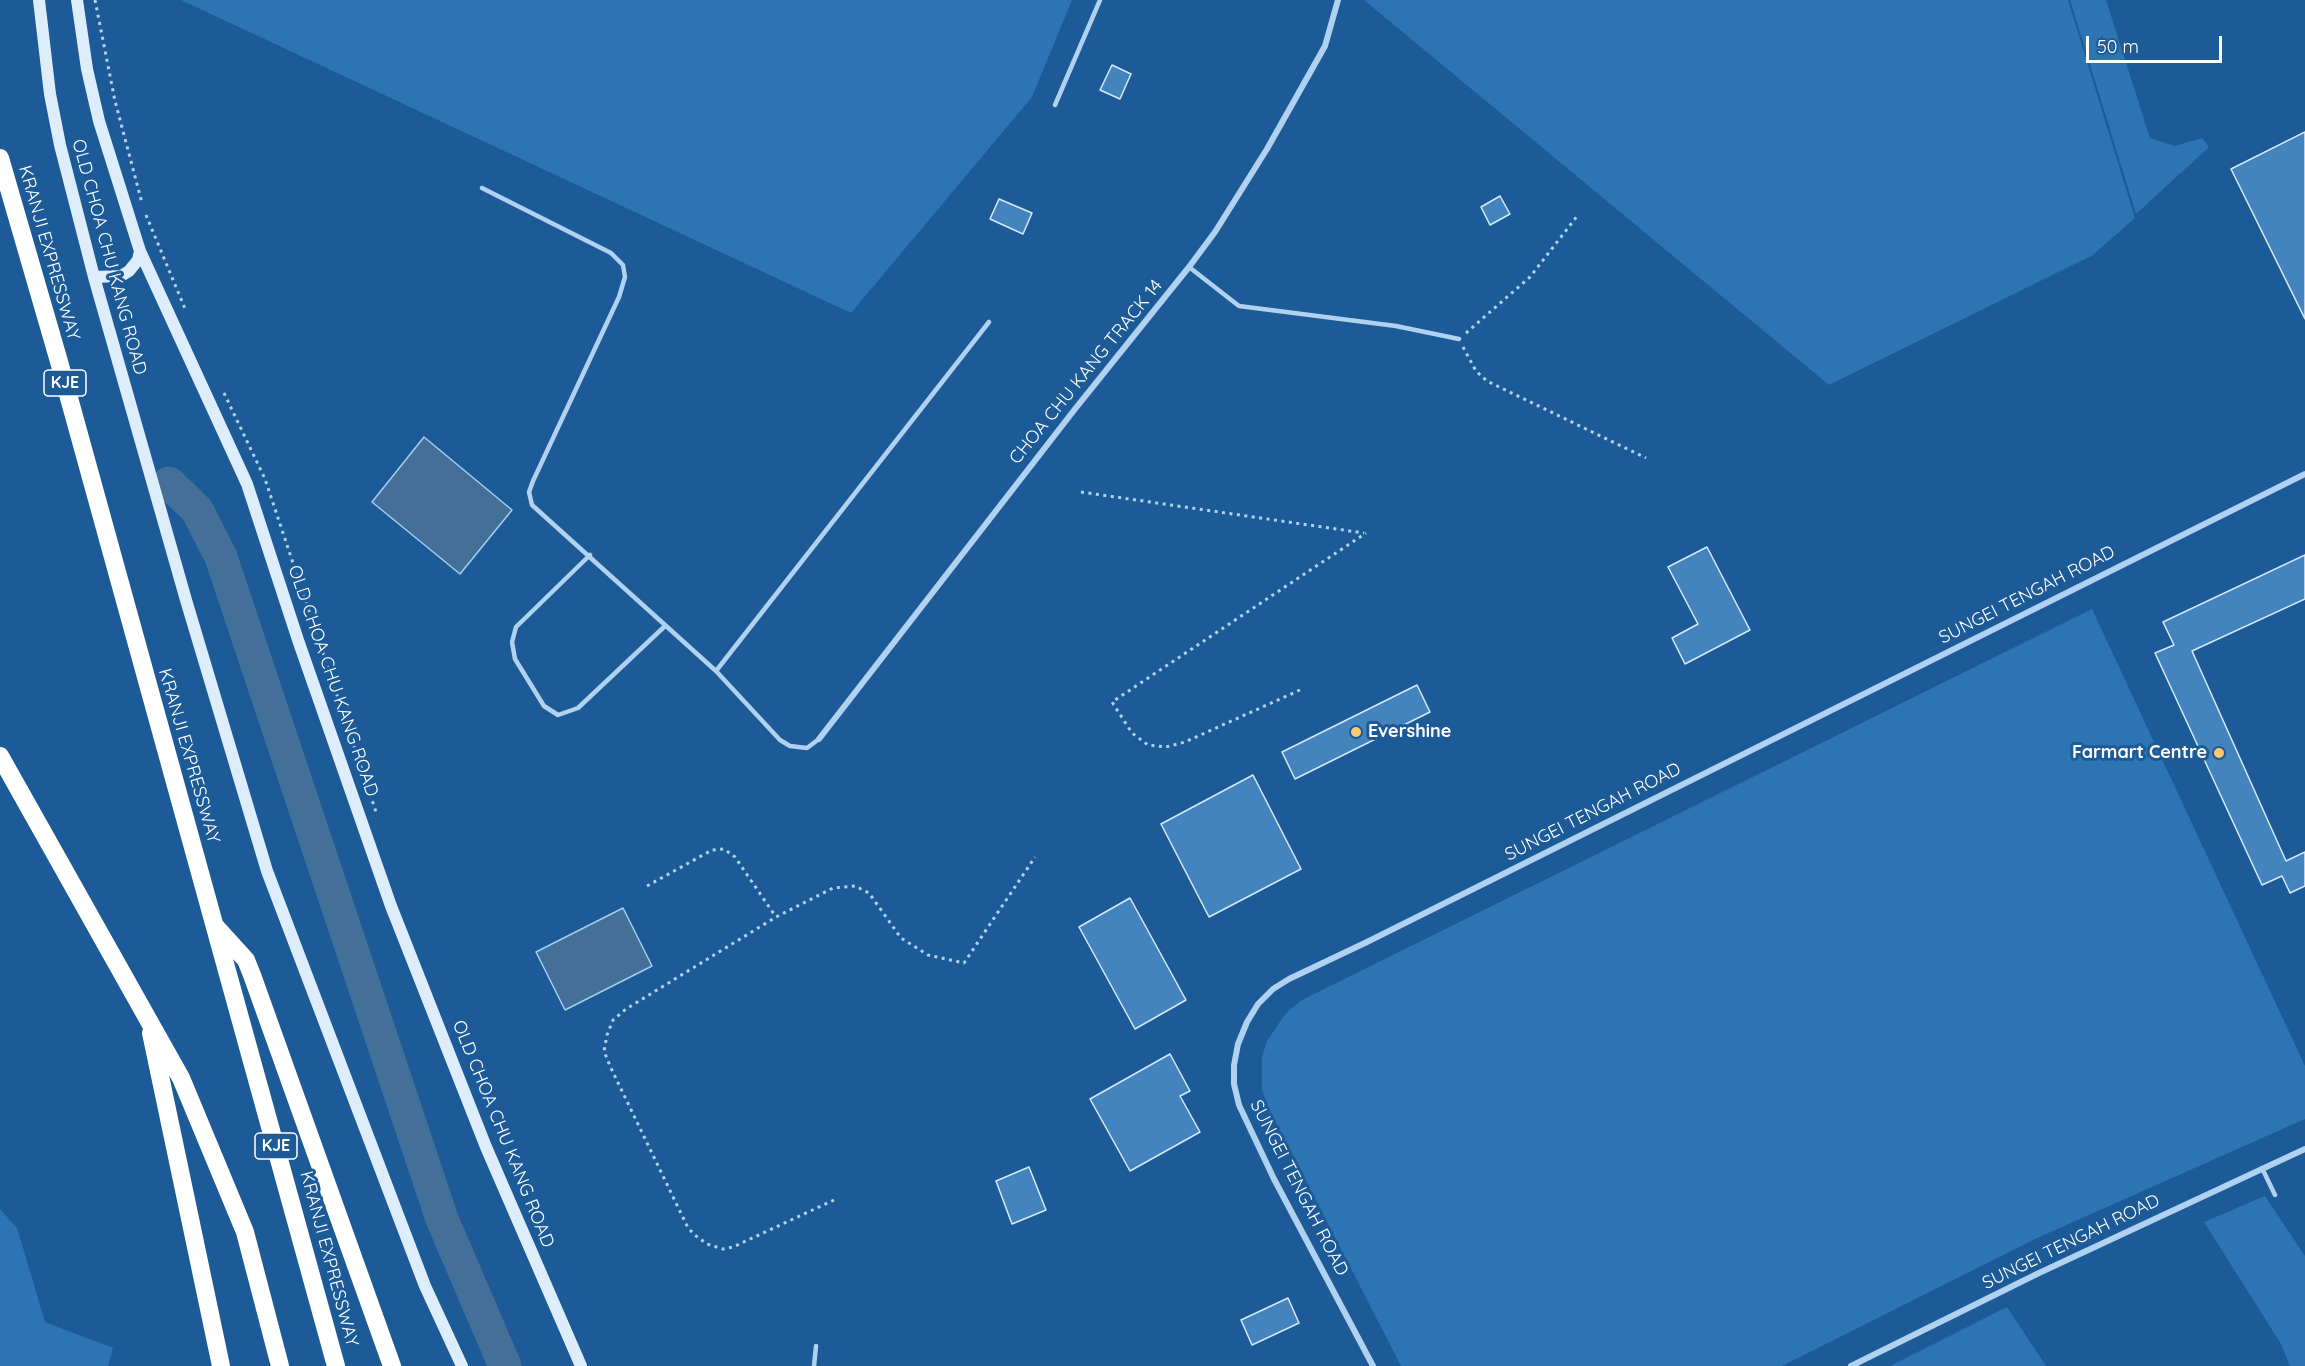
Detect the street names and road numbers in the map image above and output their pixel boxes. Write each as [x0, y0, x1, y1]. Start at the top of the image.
street label: OLD CHOA CHU KANG ROAD [67, 137, 151, 377]
street label: KRANJI EXPRESSWAY [14, 163, 84, 343]
street label: CHOA CHU KANG TRACK 14 [1005, 275, 1167, 469]
road number: KJE [44, 370, 86, 396]
street label: SUNGEI TENGAH ROAD [1935, 541, 2119, 649]
street label: OLD CHOA CHU KANG ROAD [283, 563, 383, 799]
street label: KRANJI EXPRESSWAY [154, 666, 224, 846]
street label: SUNGEI TENGAH ROAD [1501, 758, 1685, 866]
street label: OLD CHOA CHU KANG ROAD [447, 1017, 559, 1251]
street label: SUNGEI TENGAH ROAD [1245, 1096, 1353, 1280]
road number: KJE [255, 1133, 297, 1159]
street label: KRANJI EXPRESSWAY [295, 1169, 363, 1349]
street label: SUNGEI TENGAH ROAD [1979, 1190, 2163, 1294]

